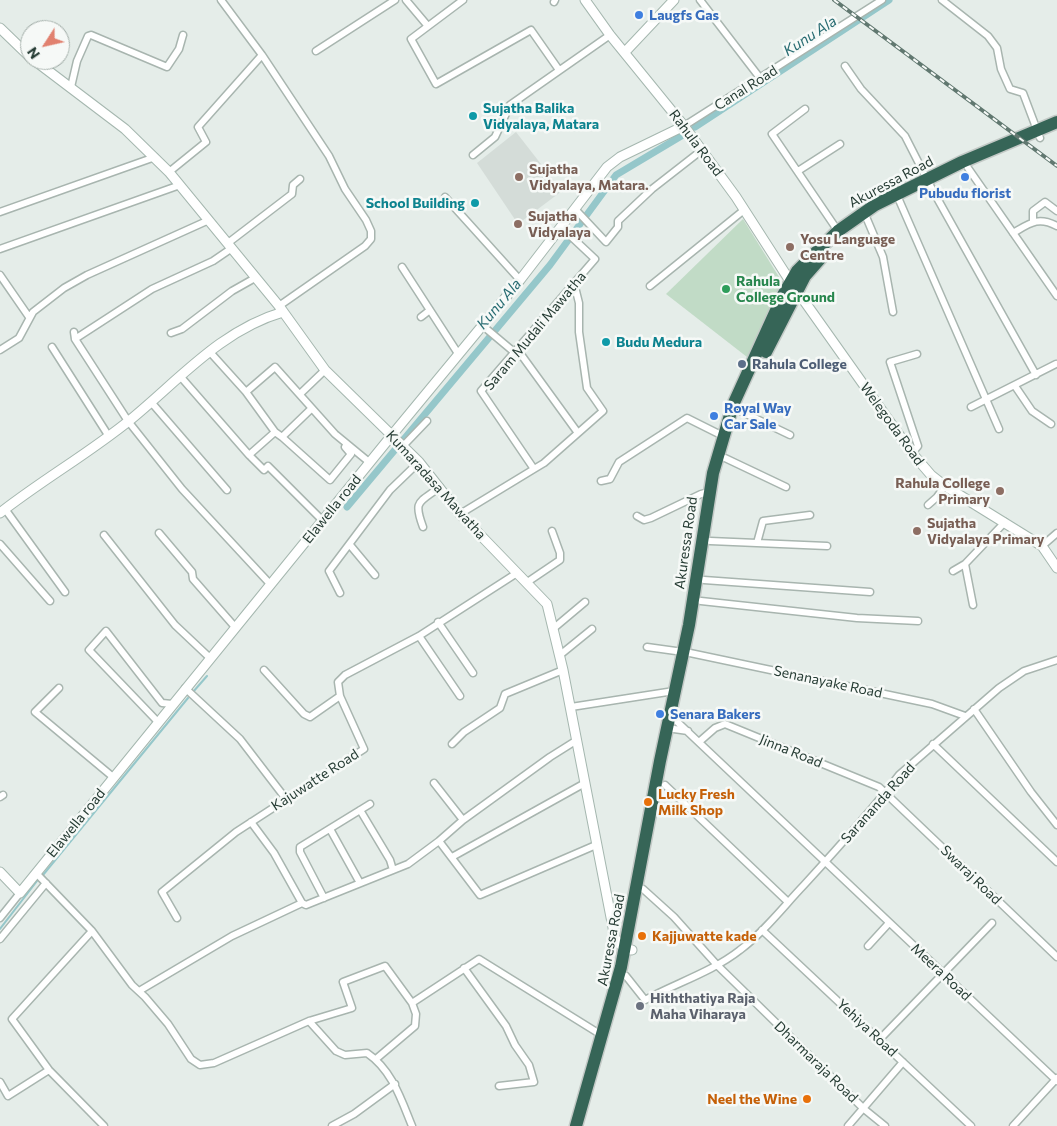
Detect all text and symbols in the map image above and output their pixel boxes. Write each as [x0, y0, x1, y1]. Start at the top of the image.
place label: Laugfs Gas [649, 7, 719, 23]
marker: Laugfs Gas [633, 9, 645, 21]
water label: Kunu Ala [780, 12, 840, 60]
north arrow [20, 20, 70, 70]
text: N [23, 44, 43, 62]
street label: Canal Road [711, 62, 781, 114]
place label: Sujatha Balika Vidyalaya, Matara [483, 100, 599, 132]
street label: Rahula Road [666, 106, 726, 180]
marker: Sujatha Balika Vidyalaya, Matara [467, 110, 479, 122]
street label: Akuressa Road [846, 153, 936, 211]
place label: Sujatha Vidyalaya, Matara. [529, 161, 649, 193]
marker: Sujatha Vidyalaya, Matara. [513, 171, 525, 183]
marker: Pubudu florist [959, 171, 971, 183]
place label: Pubudu florist [919, 185, 1011, 201]
place label: School Building [366, 195, 465, 211]
marker: School Building [469, 197, 481, 209]
place label: Sujatha Vidyalaya [528, 208, 591, 240]
marker: Sujatha Vidyalaya [512, 218, 524, 230]
place label: Yosu Language Centre [800, 231, 895, 264]
marker: Yosu Language Centre [784, 241, 796, 253]
street label: Saram Mudali Mawatha [481, 268, 589, 394]
place label: Rahula College Ground [736, 273, 835, 306]
water label: Kunu Ala [473, 275, 525, 333]
marker: Rahula College Ground [720, 283, 732, 295]
place label: Budu Medura [616, 334, 702, 350]
marker: Budu Medura [600, 336, 612, 348]
place label: Rahula College [752, 356, 847, 372]
marker: Rahula College [736, 358, 748, 370]
street label: Welegoda Road [856, 379, 928, 469]
place label: Royal Way Car Sale [724, 400, 791, 432]
marker: Royal Way Car Sale [708, 410, 720, 422]
street label: Kumaradasa Mawatha [383, 427, 489, 543]
street label: Elawella road [299, 471, 365, 547]
place label: Rahula College Primary [895, 475, 990, 508]
marker: Rahula College Primary [994, 485, 1006, 497]
street label: Akuressa Road [671, 496, 701, 590]
place label: Sujatha Vidyalaya Primary [927, 515, 1044, 548]
marker: Sujatha Vidyalaya Primary [911, 525, 923, 537]
street label: Senanayake Road [772, 662, 884, 702]
place label: Senara Bakers [670, 706, 761, 722]
marker: Senara Bakers [654, 708, 666, 720]
street label: Jinna Road [757, 731, 825, 771]
street label: Kajuwatte Road [268, 746, 362, 814]
street label: Sarananda Road [837, 759, 919, 847]
street label: Elawella road [43, 785, 109, 861]
place label: Lucky Fresh Milk Shop [658, 786, 735, 819]
marker: Lucky Fresh Milk Shop [642, 796, 654, 808]
street label: Swaraj Road [937, 842, 1005, 908]
street label: Akuressa Road [594, 893, 628, 987]
place label: Kajjuwatte kade [652, 928, 757, 944]
marker: Kajjuwatte kade [636, 930, 648, 942]
street label: Meera Road [907, 940, 975, 1004]
place label: Hiththatiya Raja Maha Viharaya [650, 990, 755, 1022]
street label: Yehiya Road [833, 996, 901, 1060]
marker: Hiththatiya Raja Maha Viharaya [634, 1000, 646, 1012]
street label: Dharmaraja Road [771, 1018, 861, 1106]
place label: Neel the Wine [707, 1091, 797, 1107]
marker: Neel the Wine [801, 1093, 813, 1105]

